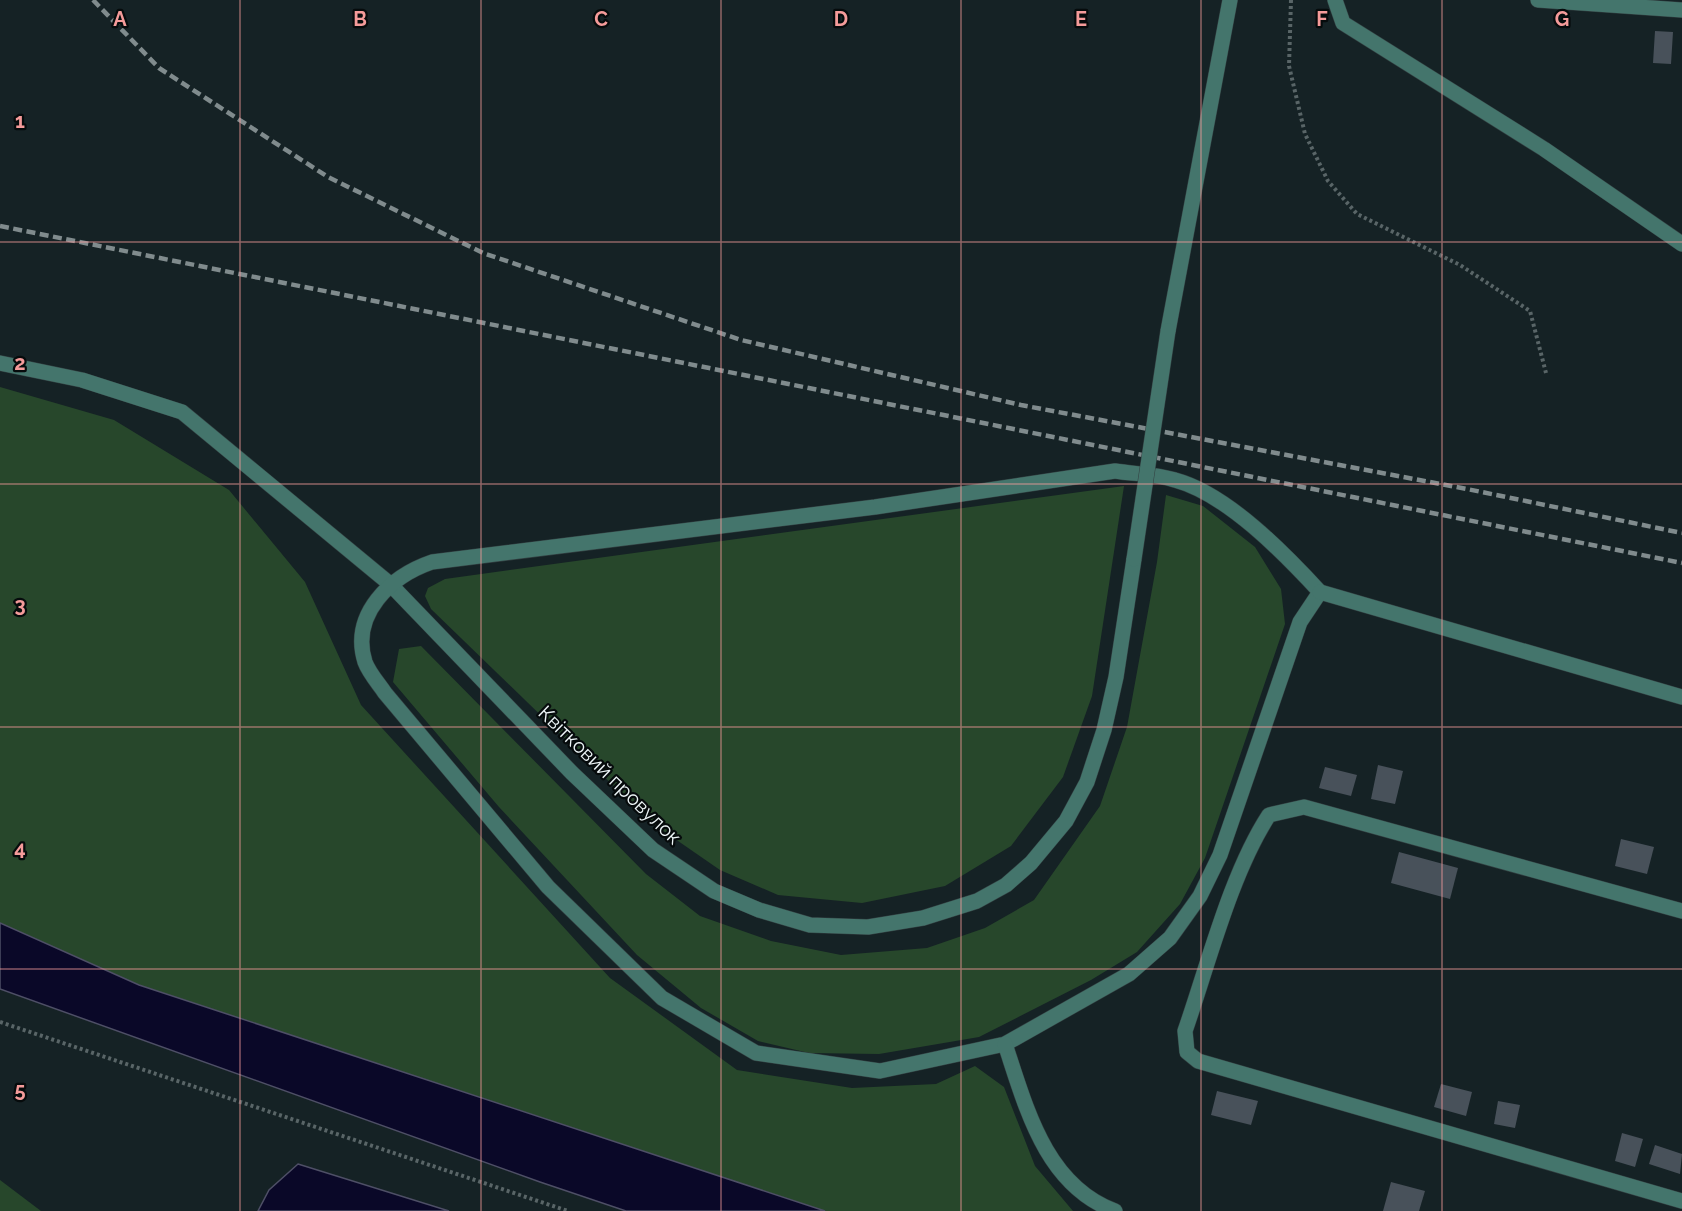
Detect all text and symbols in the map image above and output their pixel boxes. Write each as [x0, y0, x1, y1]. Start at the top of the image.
text: A [113, 7, 127, 31]
text: B [353, 7, 367, 31]
text: C [594, 7, 608, 31]
text: D [834, 7, 848, 31]
text: E [1075, 7, 1087, 31]
text: F [1316, 7, 1328, 31]
text: G [1555, 7, 1569, 31]
text: 1 [15, 109, 25, 133]
text: 2 [14, 351, 26, 375]
text: 3 [14, 593, 26, 617]
street label: Квітковий провулок [534, 701, 686, 849]
text: 4 [14, 836, 26, 860]
text: 5 [14, 1078, 26, 1102]

